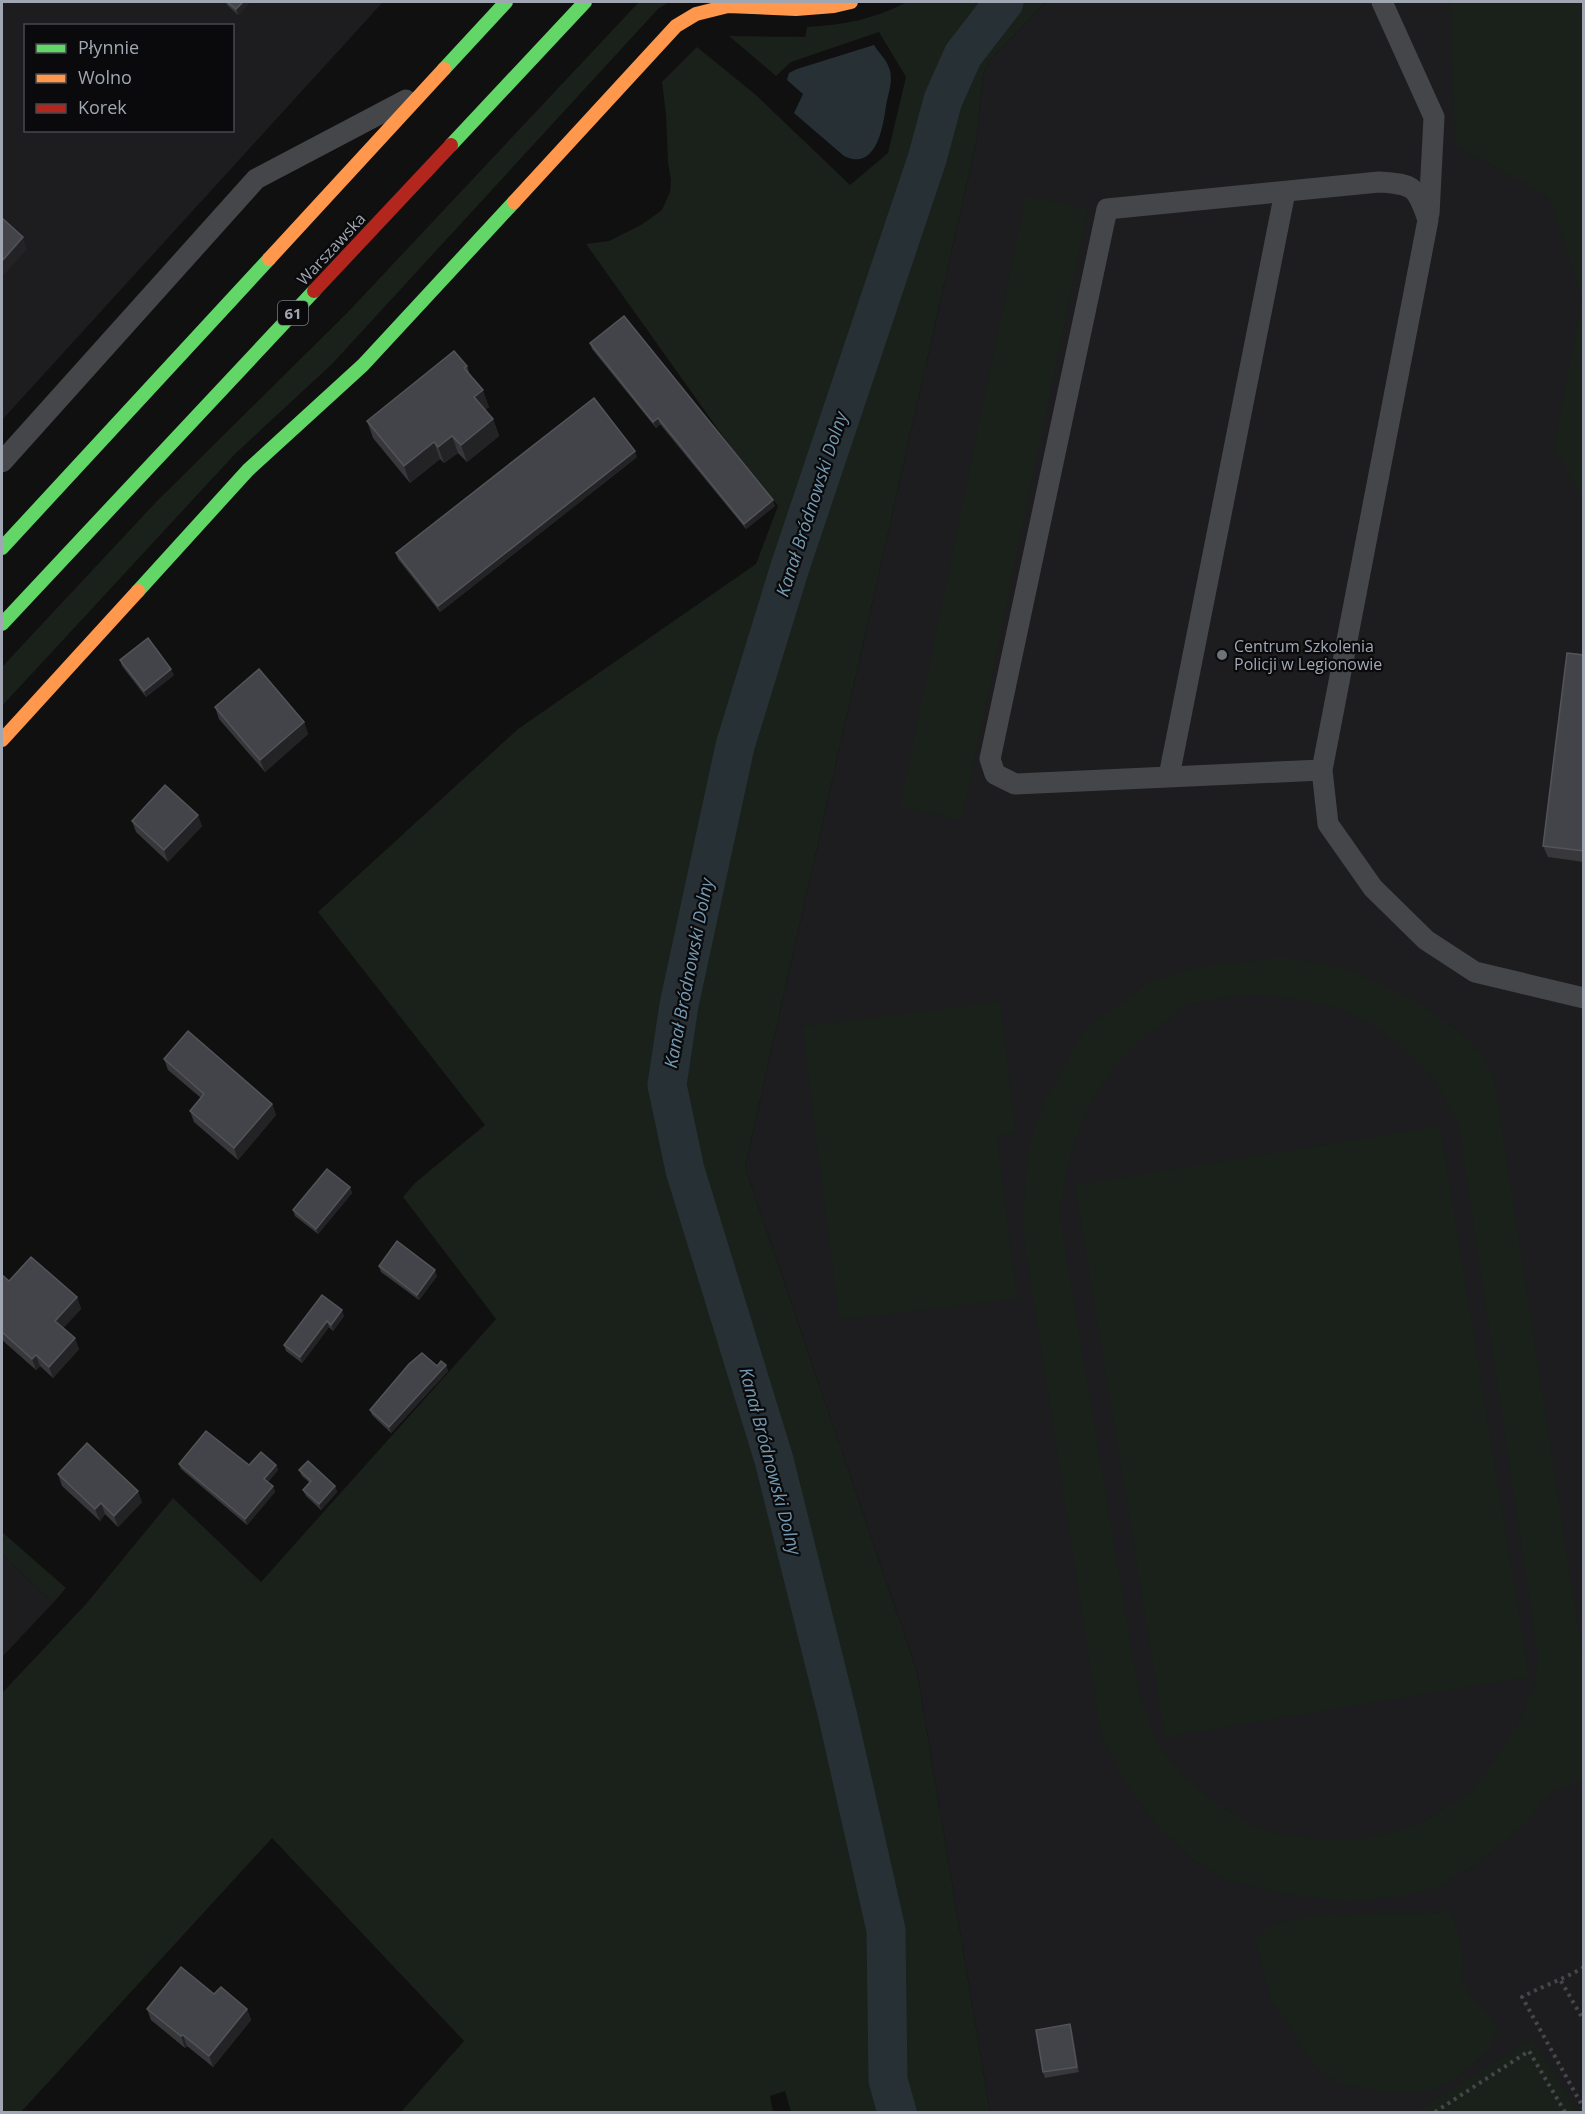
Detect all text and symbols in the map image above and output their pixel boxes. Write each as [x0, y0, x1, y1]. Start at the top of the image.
legend [24, 24, 234, 132]
text: Płynnie [78, 35, 139, 59]
text: Wolno [78, 65, 132, 89]
text: Korek [78, 95, 127, 119]
street label: Warszawska [292, 208, 370, 290]
road number: 61 [278, 301, 308, 325]
water label: Kanał Bródnowski Dolny [770, 407, 853, 599]
place label: Centrum Szkolenia Policji w Legionowie [1234, 635, 1382, 675]
marker: Centrum Szkolenia Policji w Legionowie [1215, 648, 1229, 662]
water label: Kanał Bródnowski Dolny [658, 874, 719, 1070]
water label: Kanał Bródnowski Dolny [734, 1365, 808, 1559]

